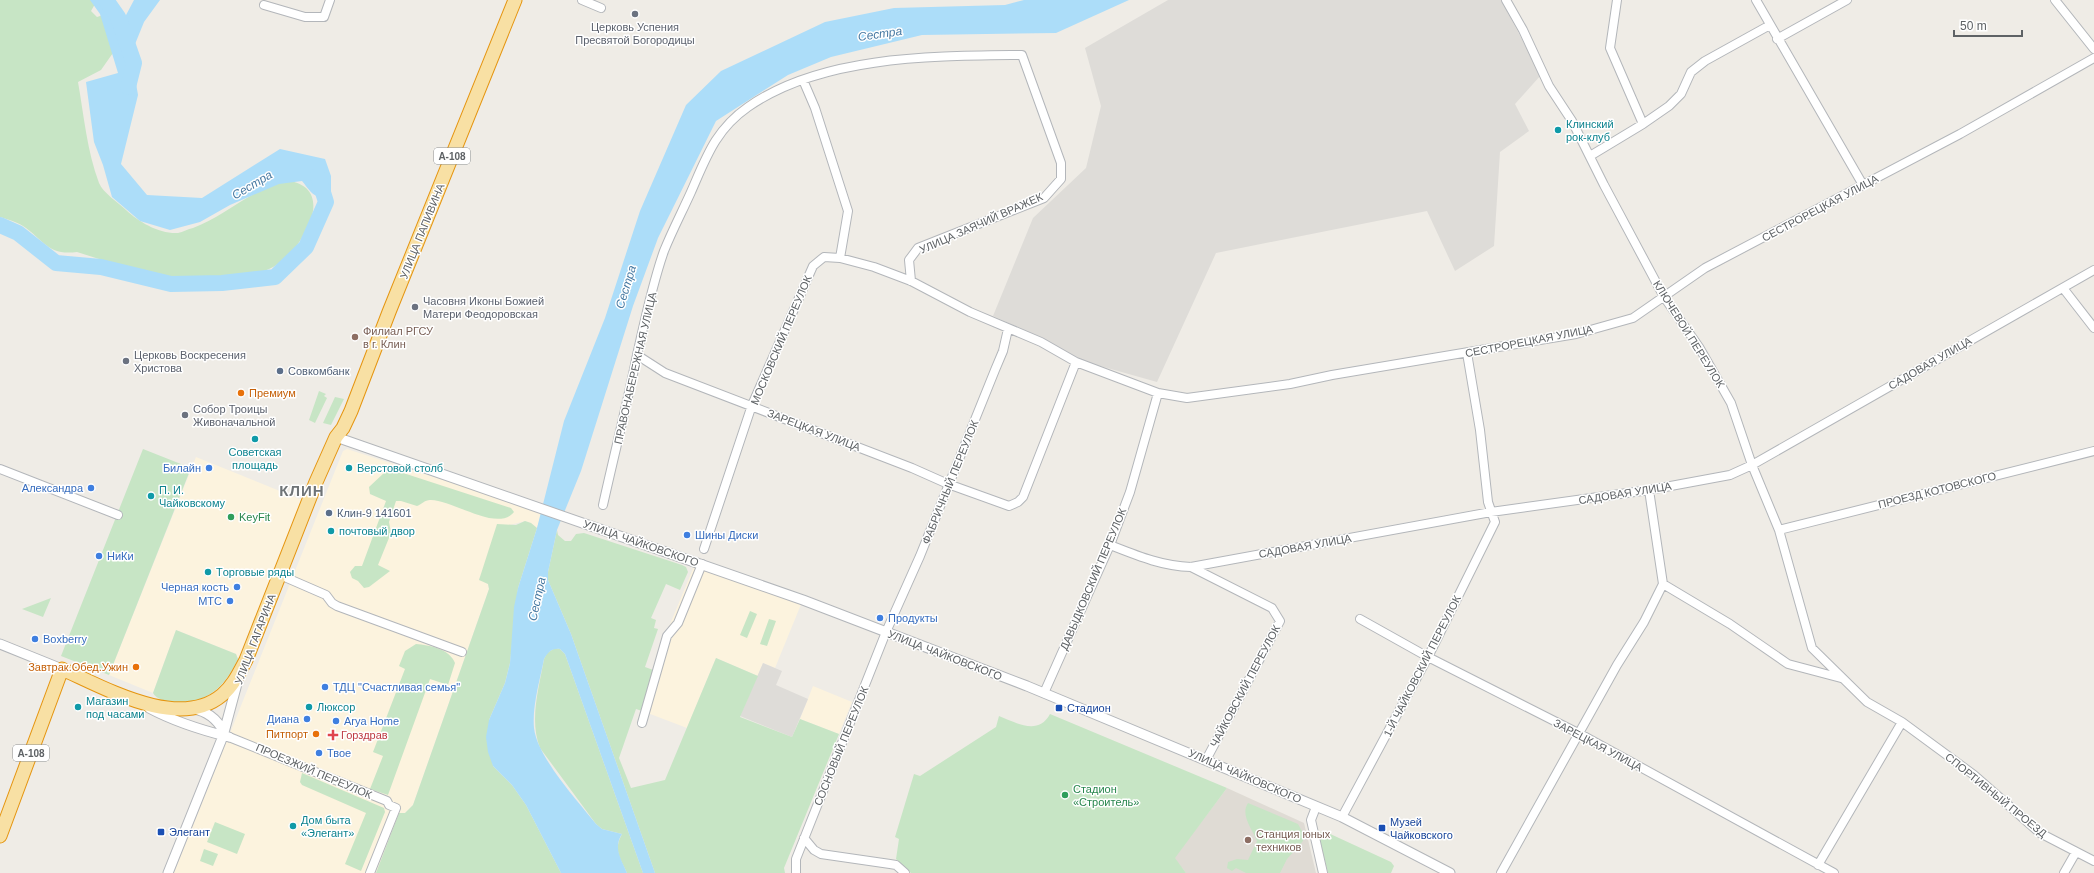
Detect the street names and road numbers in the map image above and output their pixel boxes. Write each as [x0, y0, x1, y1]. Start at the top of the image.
road number: А-108 [434, 148, 470, 164]
street label: СЕСТРОРЕЦКАЯ УЛИЦА [1760, 172, 1881, 244]
street label: УЛИЦА ПАПИВИНА [397, 181, 447, 280]
street label: УЛИЦА ЗАЯЧИЙ ВРАЖЕК [918, 190, 1045, 256]
street label: МОСКОВСКИЙ ПЕРЕУЛОК [748, 273, 814, 407]
street label: КЛЮЧЕВОЙ ПЕРЕУЛОК [1651, 278, 1727, 390]
street label: ПРАВОНАБЕРЕЖНАЯ УЛИЦА [612, 290, 658, 445]
street label: СЕСТРОРЕЦКАЯ УЛИЦА [1464, 323, 1595, 359]
street label: САДОВАЯ УЛИЦА [1886, 334, 1974, 392]
street label: ЗАРЕЦКАЯ УЛИЦА [766, 407, 863, 454]
street label: ФАБРИЧНЫЙ ПЕРЕУЛОК [920, 418, 981, 546]
street label: ПРОЕЗД КОТОВСКОГО [1877, 469, 1998, 510]
street label: САДОВАЯ УЛИЦА [1578, 480, 1673, 506]
street label: ДАВЫДКОВСКИЙ ПЕРЕУЛОК [1058, 506, 1129, 652]
street label: УЛИЦА ЧАЙКОВСКОГО [582, 518, 701, 569]
street label: САДОВАЯ УЛИЦА [1258, 532, 1353, 560]
street label: УЛИЦА ГАГАРИНА [232, 591, 278, 686]
street label: 1-Й ЧАЙКОВСКИЙ ПЕРЕУЛОК [1381, 593, 1463, 739]
street label: ЧАЙКОВСКИЙ ПЕРЕУЛОК [1208, 622, 1283, 749]
street label: УЛИЦА ЧАЙКОВСКОГО [886, 628, 1004, 683]
street label: СОСНОВЫЙ ПЕРЕУЛОК [812, 684, 871, 807]
street label: ЗАРЕЦКАЯ УЛИЦА [1552, 717, 1645, 774]
street label: ПРОЕЗЖИЙ ПЕРЕУЛОК [254, 741, 374, 801]
road number: А-108 [13, 745, 49, 761]
street label: УЛИЦА ЧАЙКОВСКОГО [1187, 747, 1304, 805]
street label: СПОРТИВНЫЙ ПРОЕЗД [1943, 750, 2049, 840]

